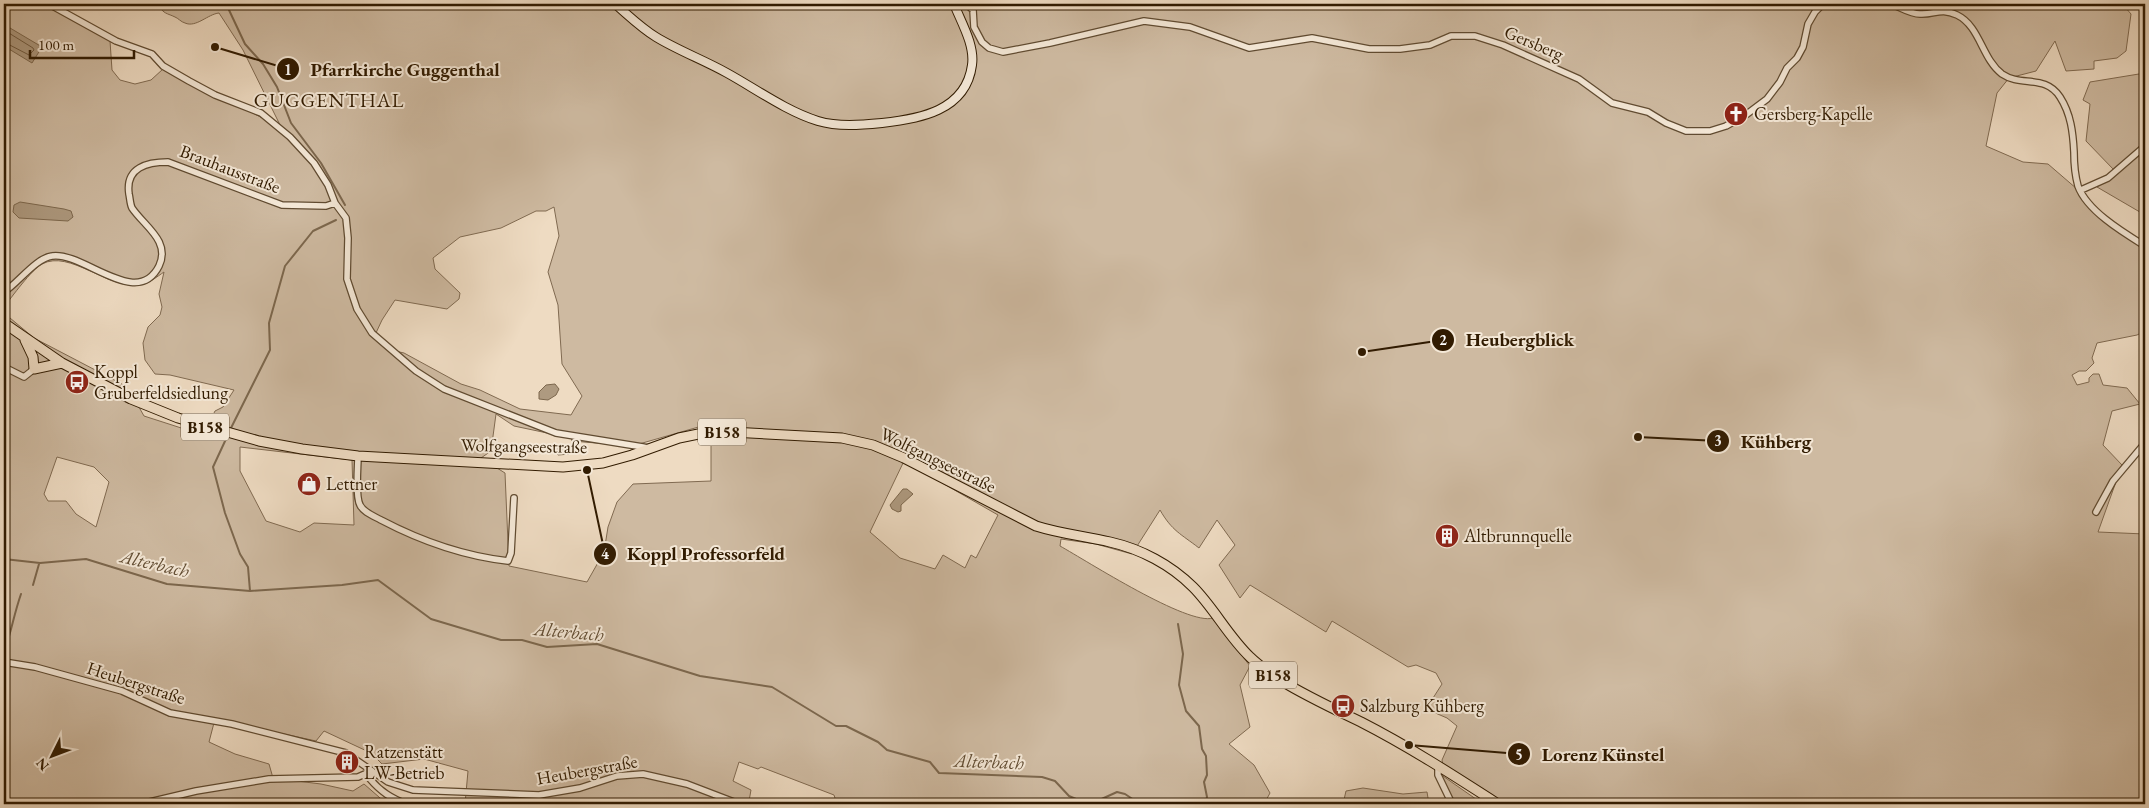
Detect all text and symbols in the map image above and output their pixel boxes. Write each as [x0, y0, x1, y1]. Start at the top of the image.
street label: Gersberg [1501, 20, 1567, 65]
scale bar [30, 28, 134, 60]
text: 100 m [38, 35, 75, 54]
callout: Pfarrkirche Guggenthal [276, 52, 510, 86]
text: Pfarrkirche Guggenthal [310, 57, 500, 82]
text: 1 [284, 60, 292, 79]
district label: GUGGENTHAL [254, 87, 404, 113]
church icon: Gersberg-Kapelle [1723, 101, 1749, 127]
place label: Gersberg-Kapelle [1754, 102, 1873, 125]
street label: Brauhausstraße [177, 139, 284, 198]
callout: Heubergblick [1431, 323, 1584, 357]
text: Heubergblick [1466, 327, 1575, 352]
text: 2 [1439, 330, 1447, 349]
place label: Koppl Gruberfeldsiedlung [94, 360, 228, 404]
bus stop icon: Koppl Gruberfeldsiedlung [64, 369, 90, 395]
road number: B158 [181, 414, 229, 441]
road number: B158 [698, 418, 746, 446]
street label: Wolfgangseestraße [876, 422, 1000, 498]
callout: Kühberg [1705, 424, 1821, 458]
text: Kühberg [1741, 429, 1812, 454]
text: 3 [1714, 431, 1722, 450]
street label: Wolfgangseestraße [461, 433, 587, 458]
shop icon: Lettner [296, 471, 322, 497]
place label: Lettner [326, 472, 377, 495]
building icon: Altbrunnquelle [1434, 523, 1460, 549]
place label: Altbrunnquelle [1463, 524, 1572, 547]
callout: Koppl Professorfeld [592, 537, 796, 571]
text: Koppl Professorfeld [627, 541, 786, 566]
water label: Alterbach [116, 543, 192, 584]
text: 4 [601, 544, 610, 563]
water label: Alterbach [531, 616, 605, 647]
street label: Heubergstraße [84, 656, 188, 709]
road number: B158 [1249, 662, 1297, 688]
bus stop icon: Salzburg Kühberg [1330, 693, 1356, 719]
place label: Salzburg Kühberg [1360, 694, 1484, 717]
north arrow [28, 730, 78, 780]
callout: Lorenz Künstel [1507, 737, 1674, 771]
place label: Ratzenstätt LW-Betrieb [364, 740, 445, 784]
text: Lorenz Künstel [1542, 742, 1665, 767]
text: 5 [1515, 745, 1523, 764]
water label: Alterbach [952, 748, 1024, 775]
building icon: Ratzenstätt LW-Betrieb [334, 749, 360, 775]
street label: Heubergstraße [535, 749, 639, 790]
text: N [31, 754, 53, 775]

